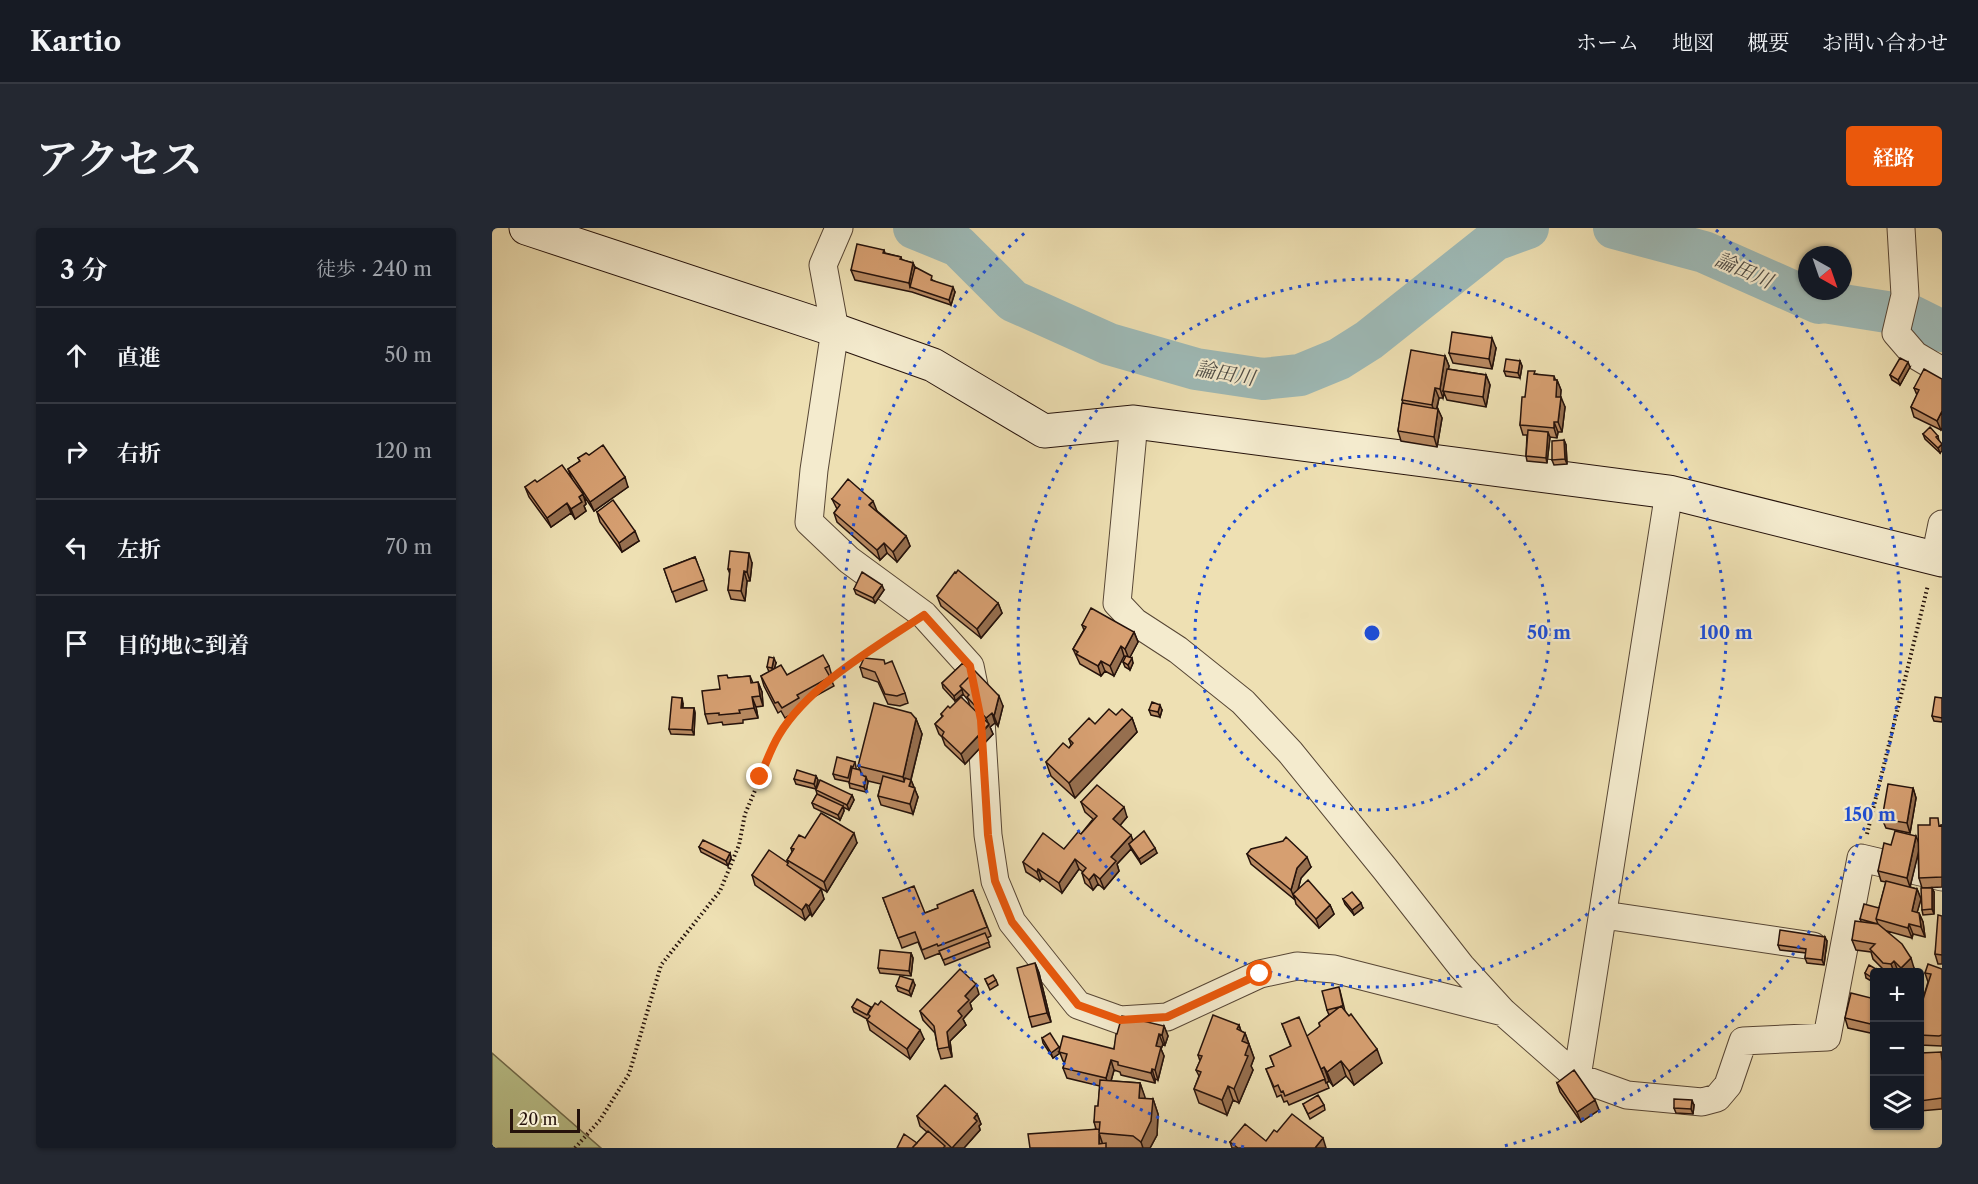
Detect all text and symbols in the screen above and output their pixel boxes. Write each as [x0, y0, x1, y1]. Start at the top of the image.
text: Kartio [30, 24, 121, 58]
text: ホーム [1576, 30, 1639, 55]
text: 地図 [1672, 30, 1714, 55]
text: 概要 [1747, 30, 1789, 55]
text: お問い合わせ [1822, 30, 1948, 55]
button: 経路 [1846, 126, 1942, 186]
text: アクセス [36, 133, 203, 185]
north arrow [1798, 246, 1852, 300]
water label: 論田川 [1712, 247, 1778, 294]
text: 3 分 [60, 254, 107, 286]
text: 徒歩 · 240 m [316, 257, 432, 281]
icon: ahead [60, 339, 93, 372]
text: 50 m [385, 343, 432, 367]
text: 直進 [117, 344, 161, 371]
water label: 論田川 [1193, 356, 1259, 390]
icon: right [60, 435, 93, 468]
text: 120 m [375, 439, 432, 463]
text: 右折 [117, 440, 161, 467]
icon: left [60, 531, 93, 564]
text: 70 m [386, 535, 432, 559]
text: 左折 [117, 536, 161, 563]
text: 50 m [1527, 622, 1571, 644]
text: 100 m [1699, 622, 1753, 644]
centre of rings [1362, 623, 1382, 643]
icon: arrive [60, 627, 93, 660]
text: 目的地に到着 [117, 632, 249, 659]
route end [746, 763, 772, 789]
text: 150 m [1844, 804, 1896, 826]
route start [1246, 960, 1272, 986]
map controls [1870, 968, 1924, 1130]
button: + [1870, 968, 1924, 1022]
button: − [1870, 1022, 1924, 1076]
button: layers [1870, 1076, 1924, 1130]
scale bar [510, 1106, 580, 1134]
text: 20 m [519, 1109, 558, 1129]

